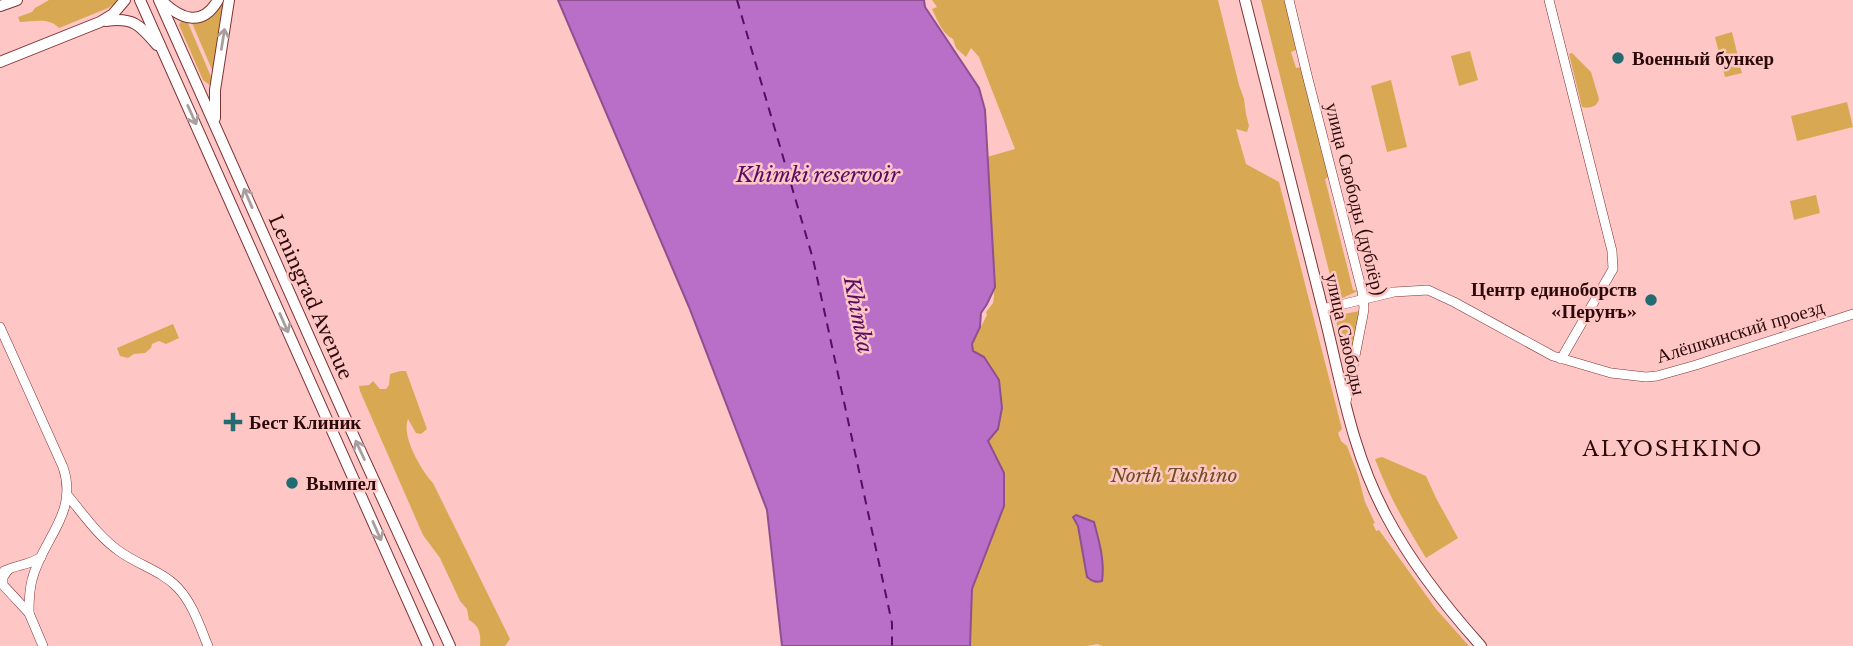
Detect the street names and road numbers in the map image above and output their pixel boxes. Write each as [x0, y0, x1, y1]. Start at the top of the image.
street label: улица Свободы (дублёр) [1320, 100, 1391, 298]
street label: Leningrad Avenue [264, 211, 357, 383]
street label: улица Свободы [1320, 271, 1371, 398]
street label: Алёшкинский проезд [1653, 295, 1827, 368]

